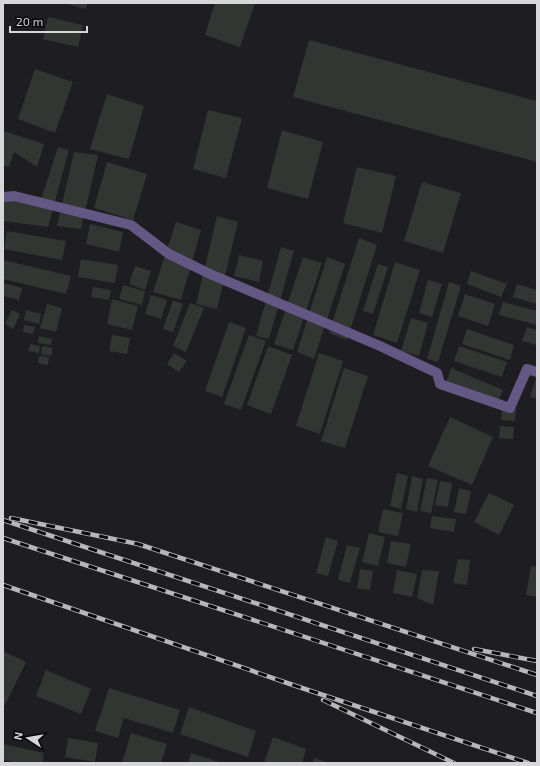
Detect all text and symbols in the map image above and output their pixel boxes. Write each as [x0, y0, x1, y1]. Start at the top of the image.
scale bar [10, 8, 87, 34]
text: 20 m [16, 14, 43, 28]
north arrow [8, 718, 48, 758]
text: N [11, 731, 25, 741]

